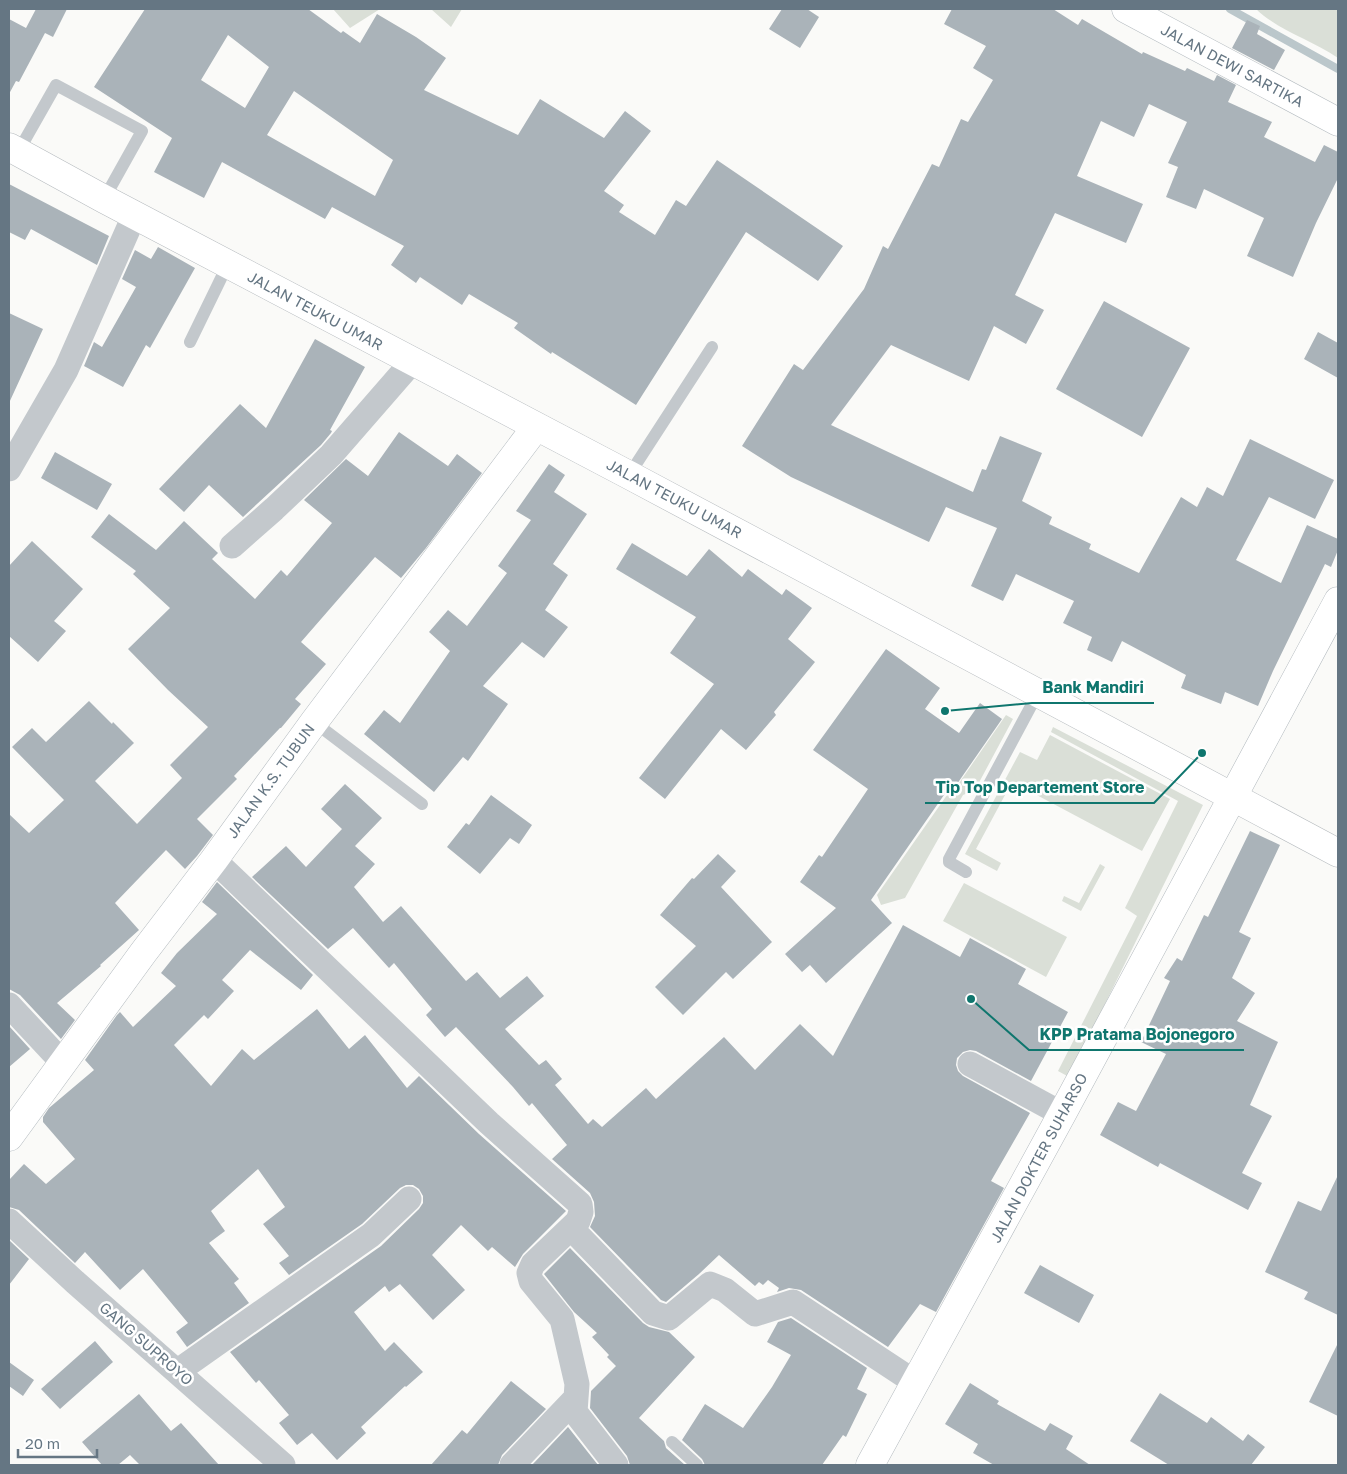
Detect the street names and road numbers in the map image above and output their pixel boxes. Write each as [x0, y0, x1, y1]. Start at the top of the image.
street label: JALAN DEWI SARTIKA [1158, 20, 1307, 110]
street label: JALAN TEUKU UMAR [245, 267, 386, 353]
street label: JALAN TEUKU UMAR [604, 455, 745, 541]
street label: JALAN K.S. TUBUN [223, 720, 318, 841]
street label: JALAN DOKTER SUHARSO [986, 1070, 1091, 1245]
street label: GANG SUPROYO [96, 1298, 197, 1389]

